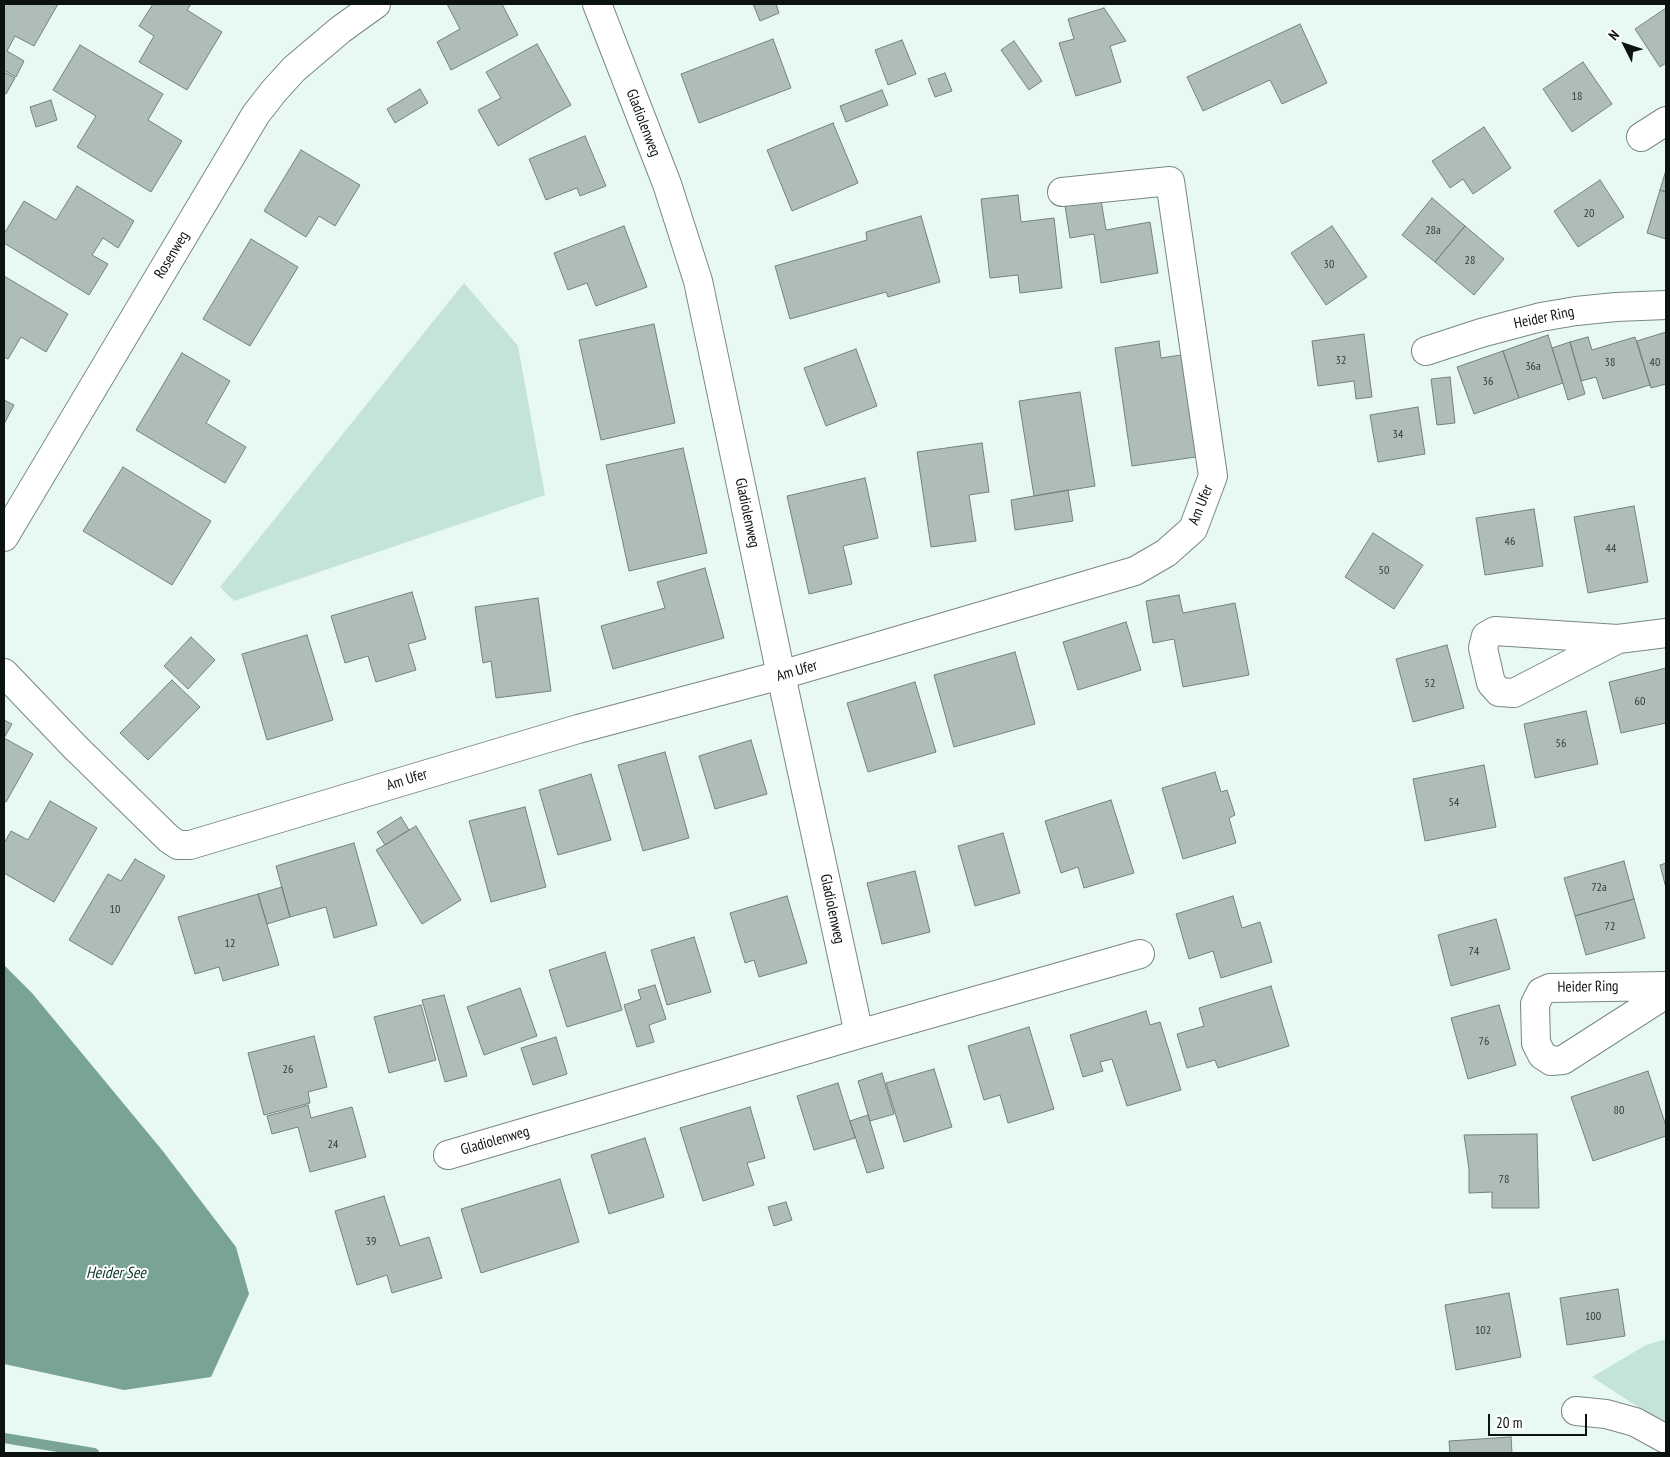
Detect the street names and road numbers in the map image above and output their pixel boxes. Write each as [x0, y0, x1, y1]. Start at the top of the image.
street label: Gladiolenweg [622, 87, 664, 159]
street label: Rosenweg [151, 228, 193, 282]
street label: Heider Ring [1512, 303, 1576, 333]
street label: Gladiolenweg [731, 477, 763, 549]
street label: Am Ufer [1185, 482, 1217, 528]
street label: Am Ufer [774, 657, 820, 685]
street label: Am Ufer [384, 765, 430, 795]
street label: Gladiolenweg [816, 873, 848, 945]
street label: Heider Ring [1557, 977, 1619, 997]
street label: Gladiolenweg [459, 1123, 531, 1159]

